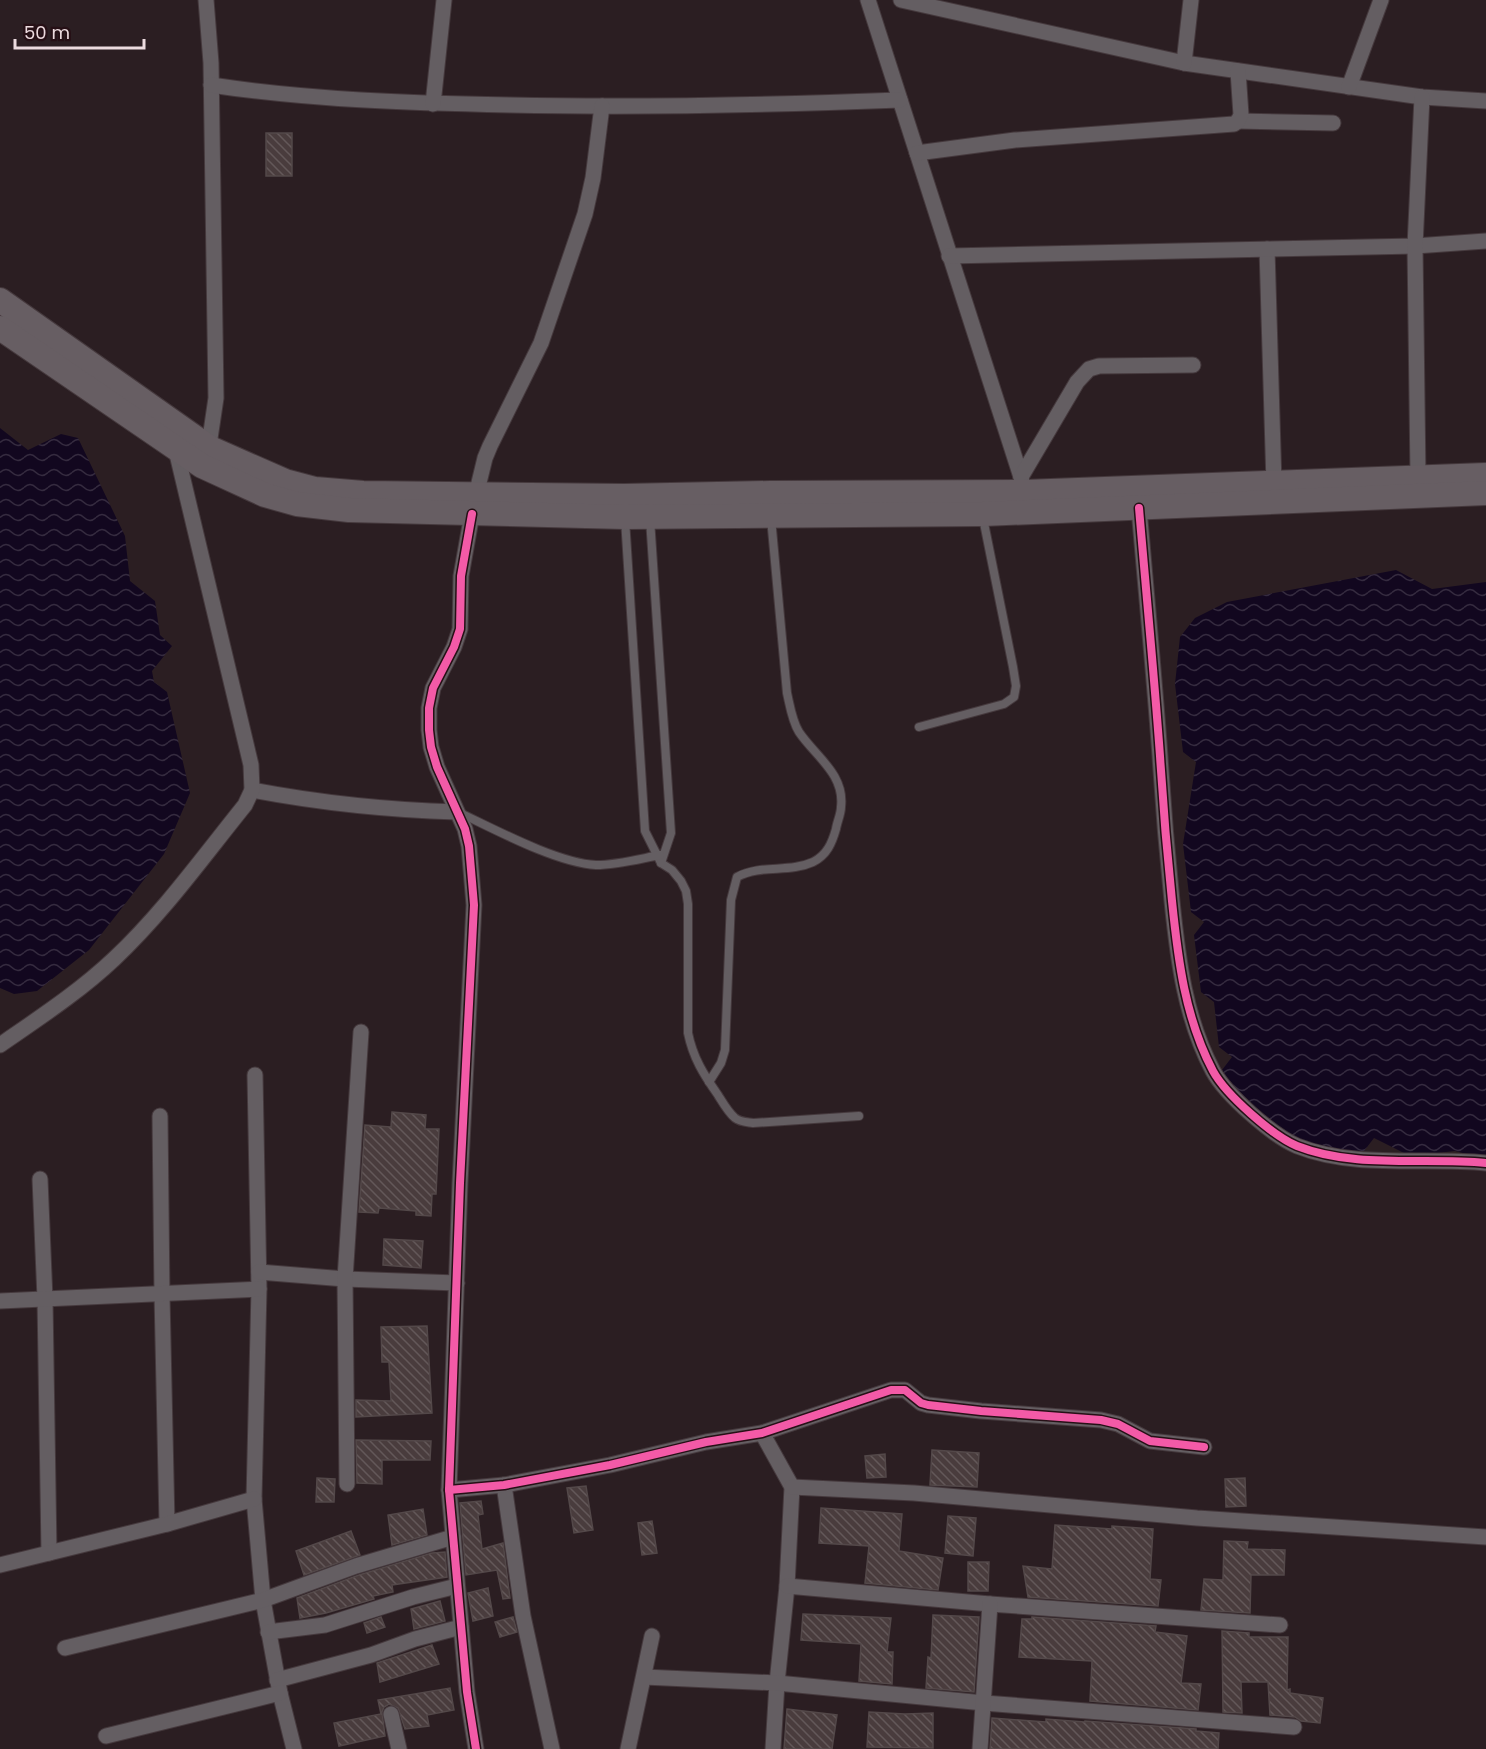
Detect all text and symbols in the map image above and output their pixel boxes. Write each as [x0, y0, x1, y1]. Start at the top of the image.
scale bar [15, 12, 144, 50]
text: 50 m [24, 20, 70, 45]

